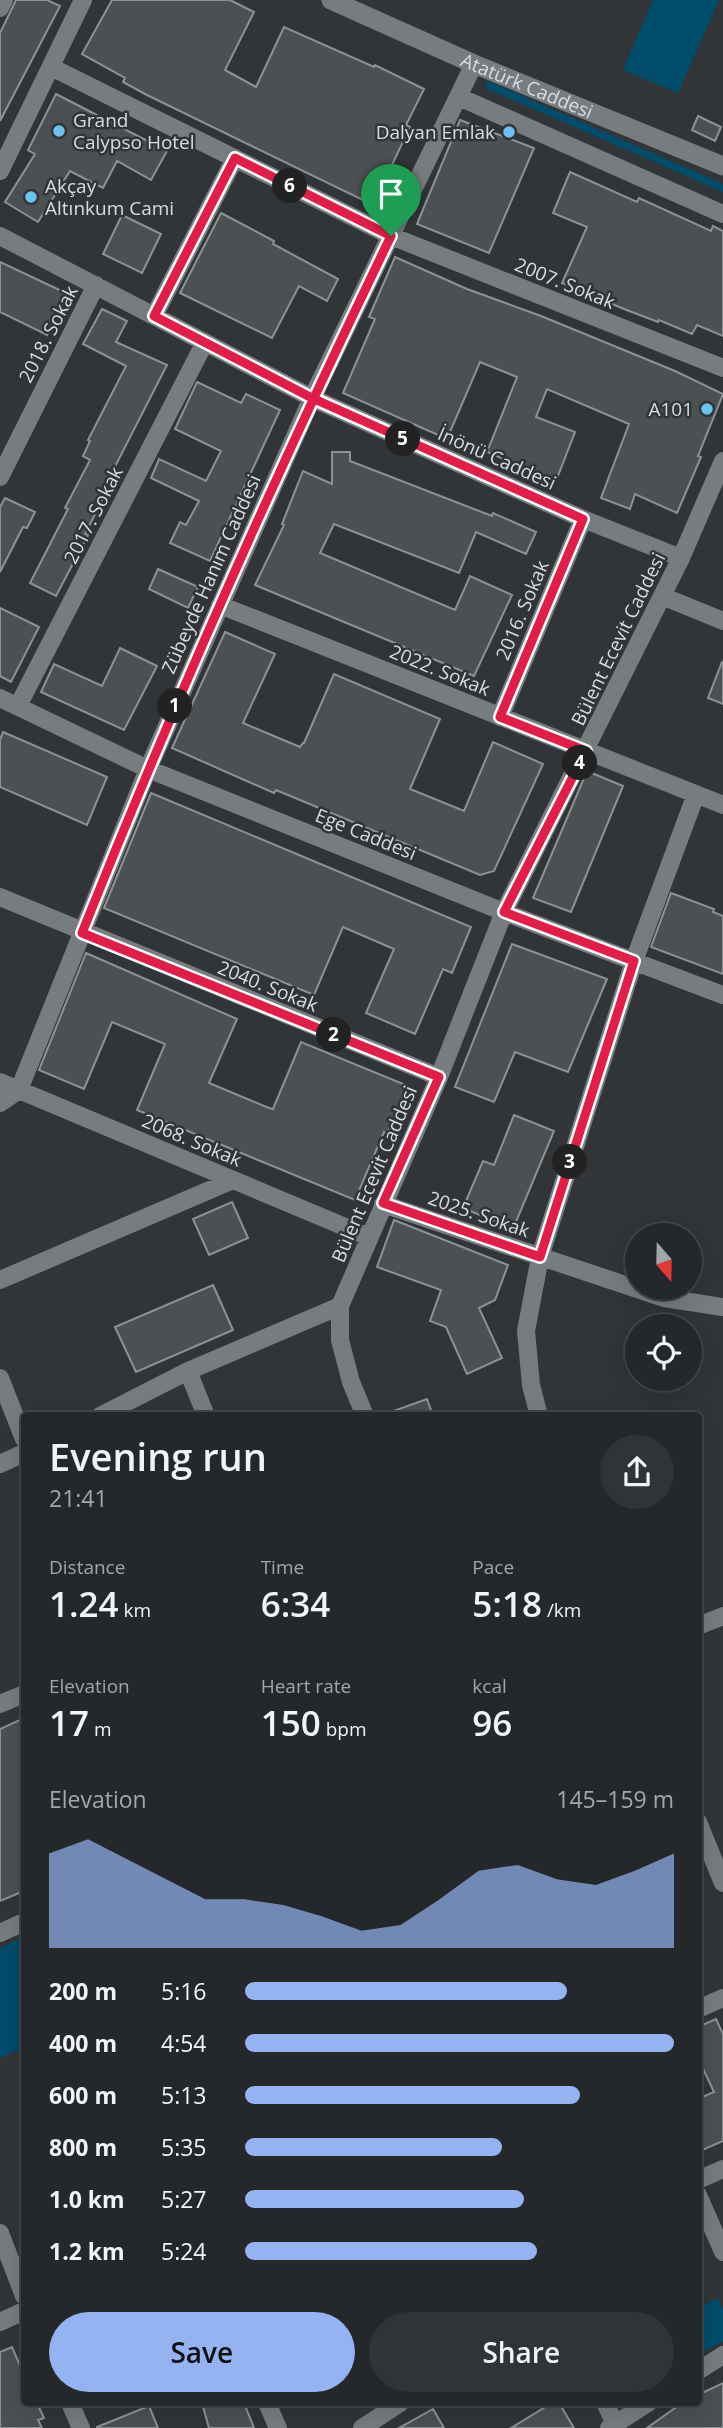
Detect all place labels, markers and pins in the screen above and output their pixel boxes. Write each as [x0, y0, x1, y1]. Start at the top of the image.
place label: Grand Calypso Hotel [73, 107, 195, 155]
place label: Dalyan Emlak [376, 119, 495, 145]
marker: Grand Calypso Hotel [51, 123, 67, 139]
marker: Dalyan Emlak [501, 124, 517, 140]
pin [361, 164, 421, 236]
pin: 6 [272, 168, 308, 204]
place label: Akçay Altınkum Cami [45, 173, 174, 221]
marker: Akçay Altınkum Cami [23, 189, 39, 205]
place label: A101 [648, 396, 693, 422]
marker: A101 [699, 401, 715, 417]
pin: 5 [386, 422, 420, 457]
pin: 1 [158, 688, 192, 724]
pin: 4 [562, 746, 598, 780]
pin: 2 [316, 1018, 352, 1052]
pin: 3 [552, 1144, 588, 1180]

